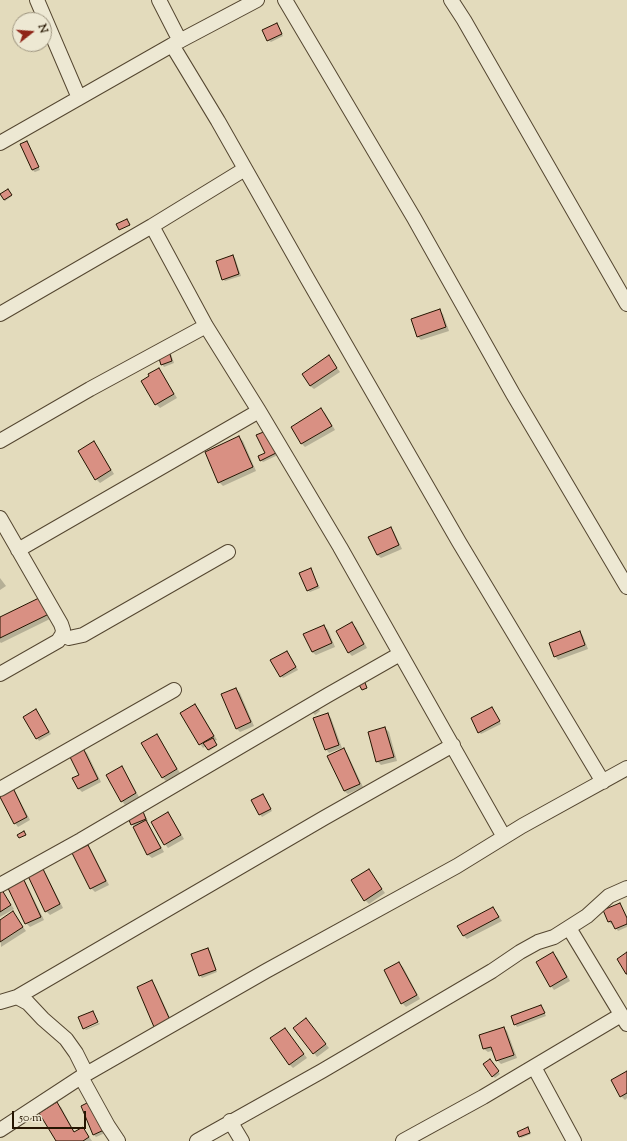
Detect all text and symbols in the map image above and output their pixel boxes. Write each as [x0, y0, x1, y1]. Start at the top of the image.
north arrow [12, 12, 52, 52]
text: N [34, 22, 51, 35]
scale bar [14, 1103, 88, 1129]
text: 50 m [19, 1109, 42, 1127]

